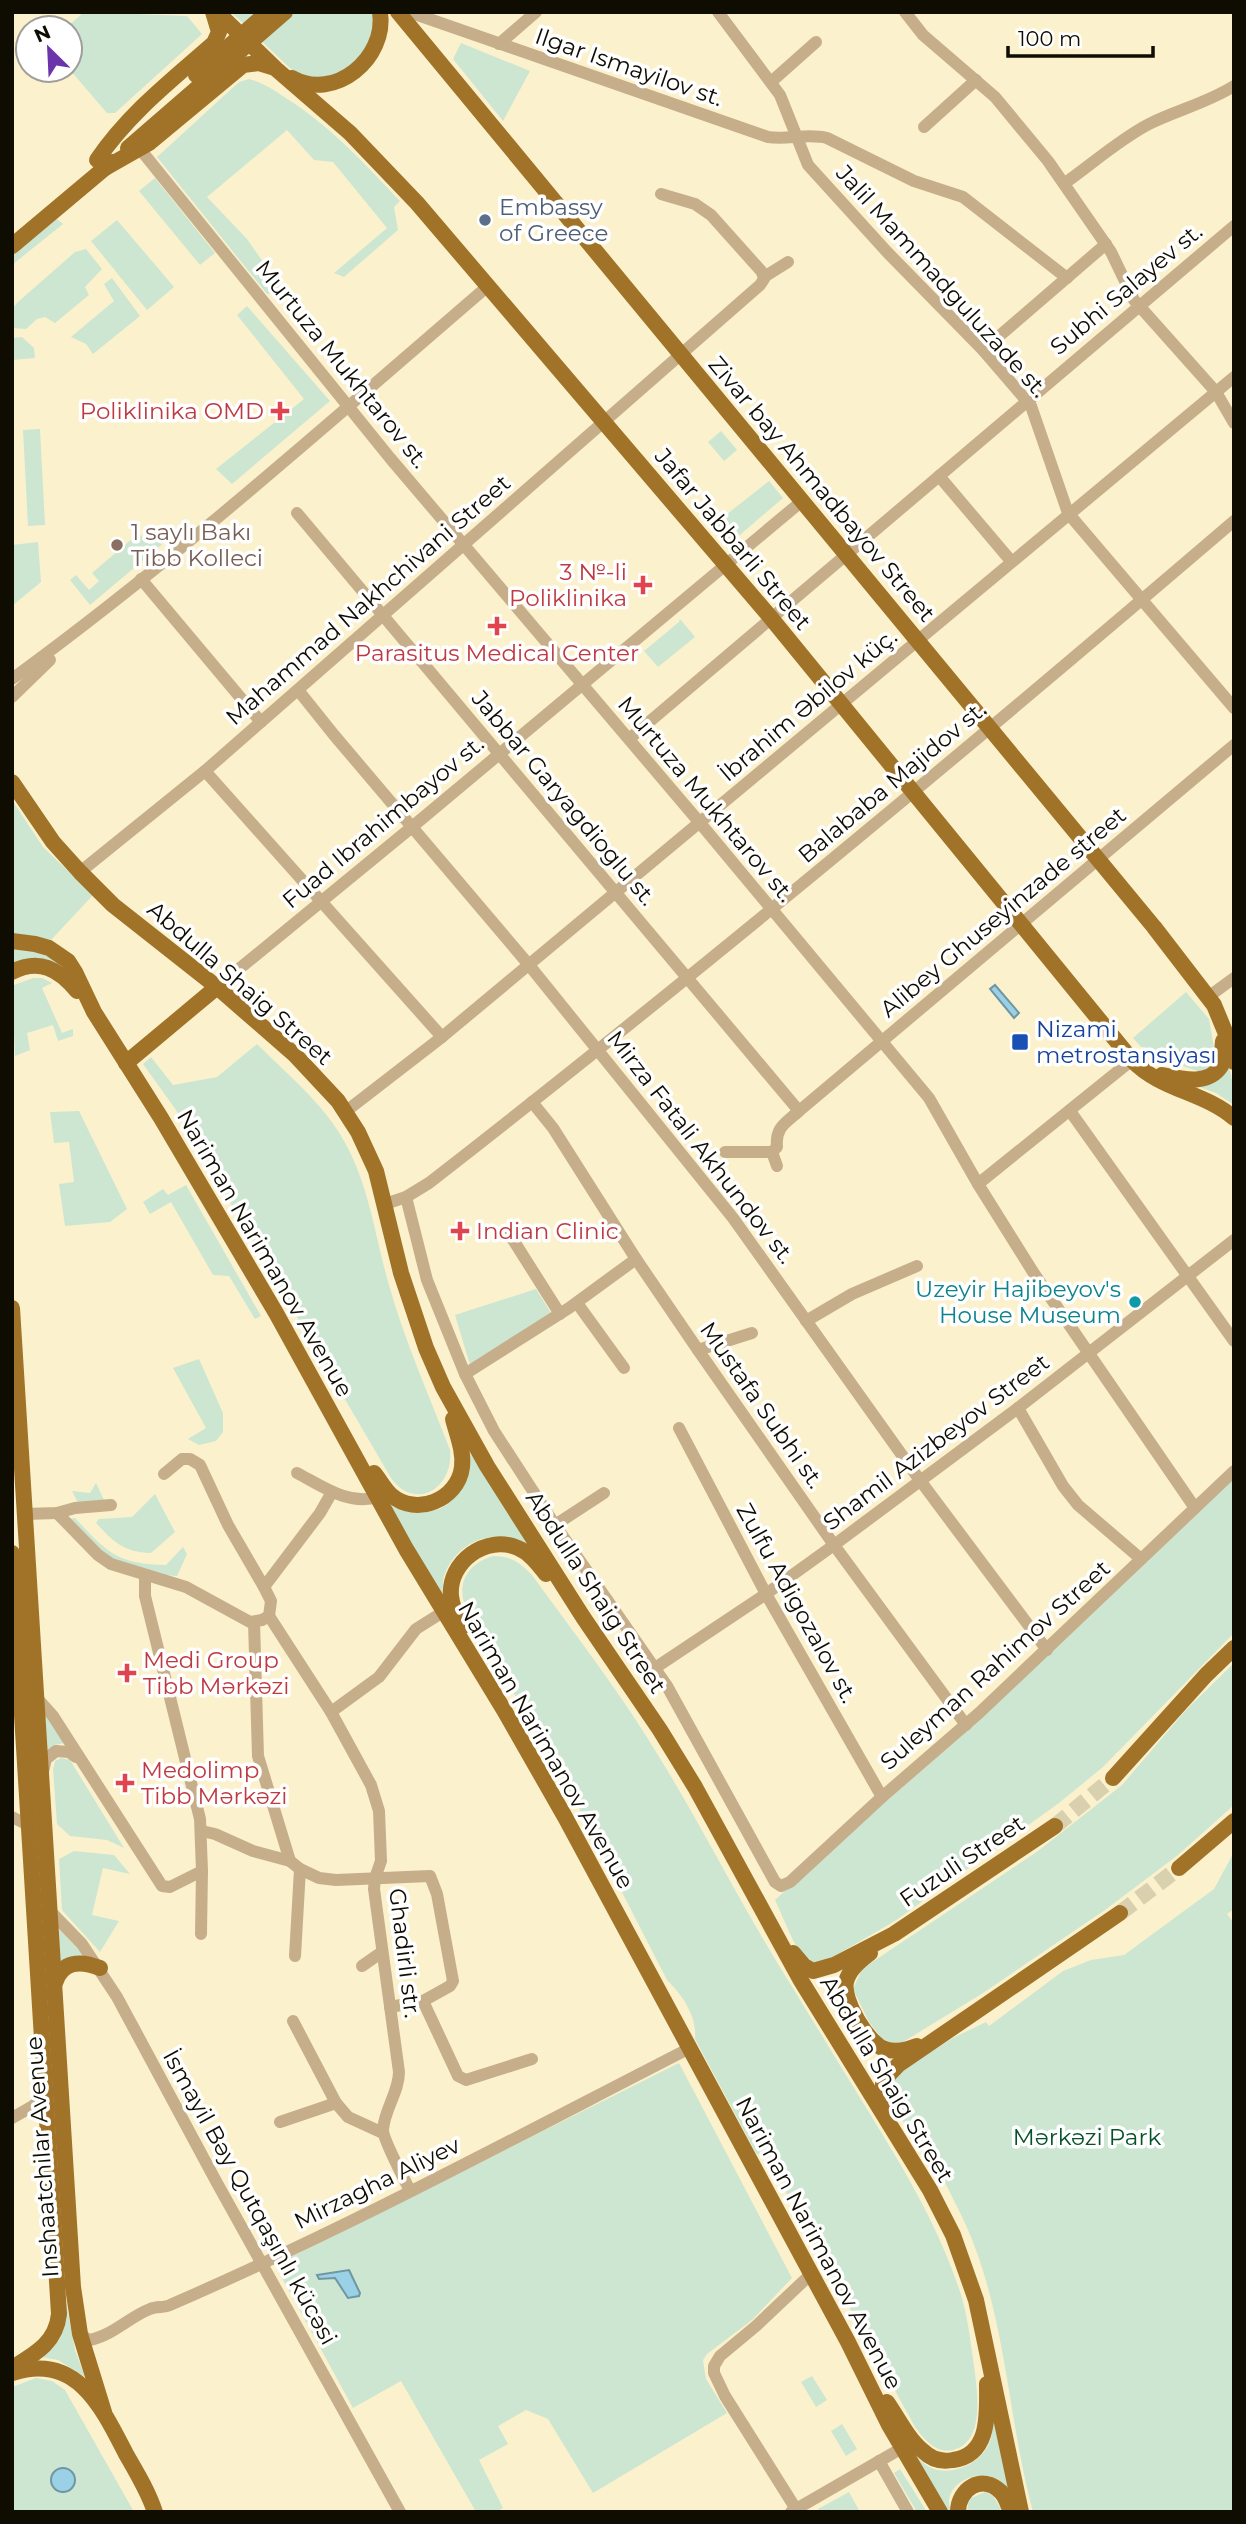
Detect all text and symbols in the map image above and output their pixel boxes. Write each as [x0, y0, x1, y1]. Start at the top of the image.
north arrow [14, 14, 84, 84]
scale bar [1008, 14, 1153, 58]
text: N [31, 20, 54, 48]
street label: Ilgar Ismayilov st. [532, 22, 726, 112]
text: 100 m [1018, 26, 1081, 51]
street label: Jalil Mammadguluzade st. [830, 158, 1054, 403]
place label: Embassy of Greece [499, 193, 608, 247]
marker: Embassy of Greece [477, 212, 493, 228]
street label: Subhi Salayev st. [1044, 217, 1208, 361]
street label: Murtuza Mukhtarov st. [249, 254, 435, 474]
street label: Zivar bay Ahmadbayov Street [703, 351, 941, 627]
place label: Poliklinika OMD [80, 397, 264, 425]
marker: Poliklinika OMD [270, 401, 290, 421]
street label: Jafar Jabbarli Street [648, 442, 817, 635]
street label: Mahammad Nakhchivani Street [220, 469, 516, 731]
place label: 1 saylı Bakı Tibb Kolleci [131, 518, 263, 572]
marker: 1 saylı Bakı Tibb Kolleci [109, 537, 125, 553]
place label: 3 №-li Poliklinika [509, 558, 627, 612]
marker: 3 №-li Poliklinika [633, 575, 653, 595]
marker: Parasitus Medical Center [487, 616, 507, 636]
street label: İbrahim Əbilov küç. [714, 623, 902, 787]
place label: Parasitus Medical Center [355, 639, 639, 667]
street label: Jabbar Garyagdioglu st. [465, 684, 662, 911]
street label: Murtuza Mukhtarov st. [612, 691, 800, 907]
street label: Balababa Majidov st. [792, 695, 992, 869]
street label: Fuad Ibrahimbayov st. [277, 730, 489, 914]
street label: Alibey Ghuseyinzade street [874, 801, 1132, 1023]
street label: Abdulla Shaig Street [142, 895, 338, 1071]
place label: Nizami metrostansiyası [1036, 1015, 1217, 1069]
street label: Mirza Fatali Akhundov st. [601, 1025, 801, 1269]
marker: Nizami metrostansiyası [1010, 1032, 1030, 1052]
street label: Nariman Narimanov Avenue [171, 1104, 359, 1402]
place label: Indian Clinic [476, 1217, 619, 1245]
marker: Indian Clinic [450, 1221, 470, 1241]
place label: Uzeyir Hajibeyov's House Museum [915, 1275, 1121, 1329]
marker: Uzeyir Hajibeyov's House Museum [1127, 1294, 1143, 1310]
street label: Mustafa Subhi st. [694, 1316, 830, 1494]
street label: Shamil Azizbeyov Street [817, 1348, 1055, 1536]
street label: Abdulla Shaig Street [520, 1485, 672, 1699]
street label: Zulfu Adigozalov st. [731, 1498, 863, 1708]
street label: Suleyman Rahimov Street [874, 1554, 1116, 1776]
street label: Nariman Narimanov Avenue [452, 1596, 640, 1894]
place label: Medi Group Tibb Mərkəzi [143, 1646, 289, 1700]
marker: Medi Group Tibb Mərkəzi [117, 1663, 137, 1683]
place label: Medolimp Tibb Mərkəzi [141, 1756, 287, 1810]
marker: Medolimp Tibb Mərkəzi [115, 1773, 135, 1793]
street label: Fuzuli Street [894, 1809, 1030, 1913]
street label: Ghadirli str. [383, 1886, 427, 2020]
street label: Abdulla Shaig Street [814, 1971, 960, 2187]
street label: Inshaatchilar Avenue [20, 2036, 64, 2278]
street label: İsmayil Bəy Qutqaşınlı kücəsi [157, 2045, 343, 2349]
street label: Nariman Narimanov Avenue [730, 2092, 908, 2394]
park label: Mərkəzi Park [1013, 2123, 1161, 2151]
street label: Mirzagha Aliyev [290, 2131, 465, 2235]

